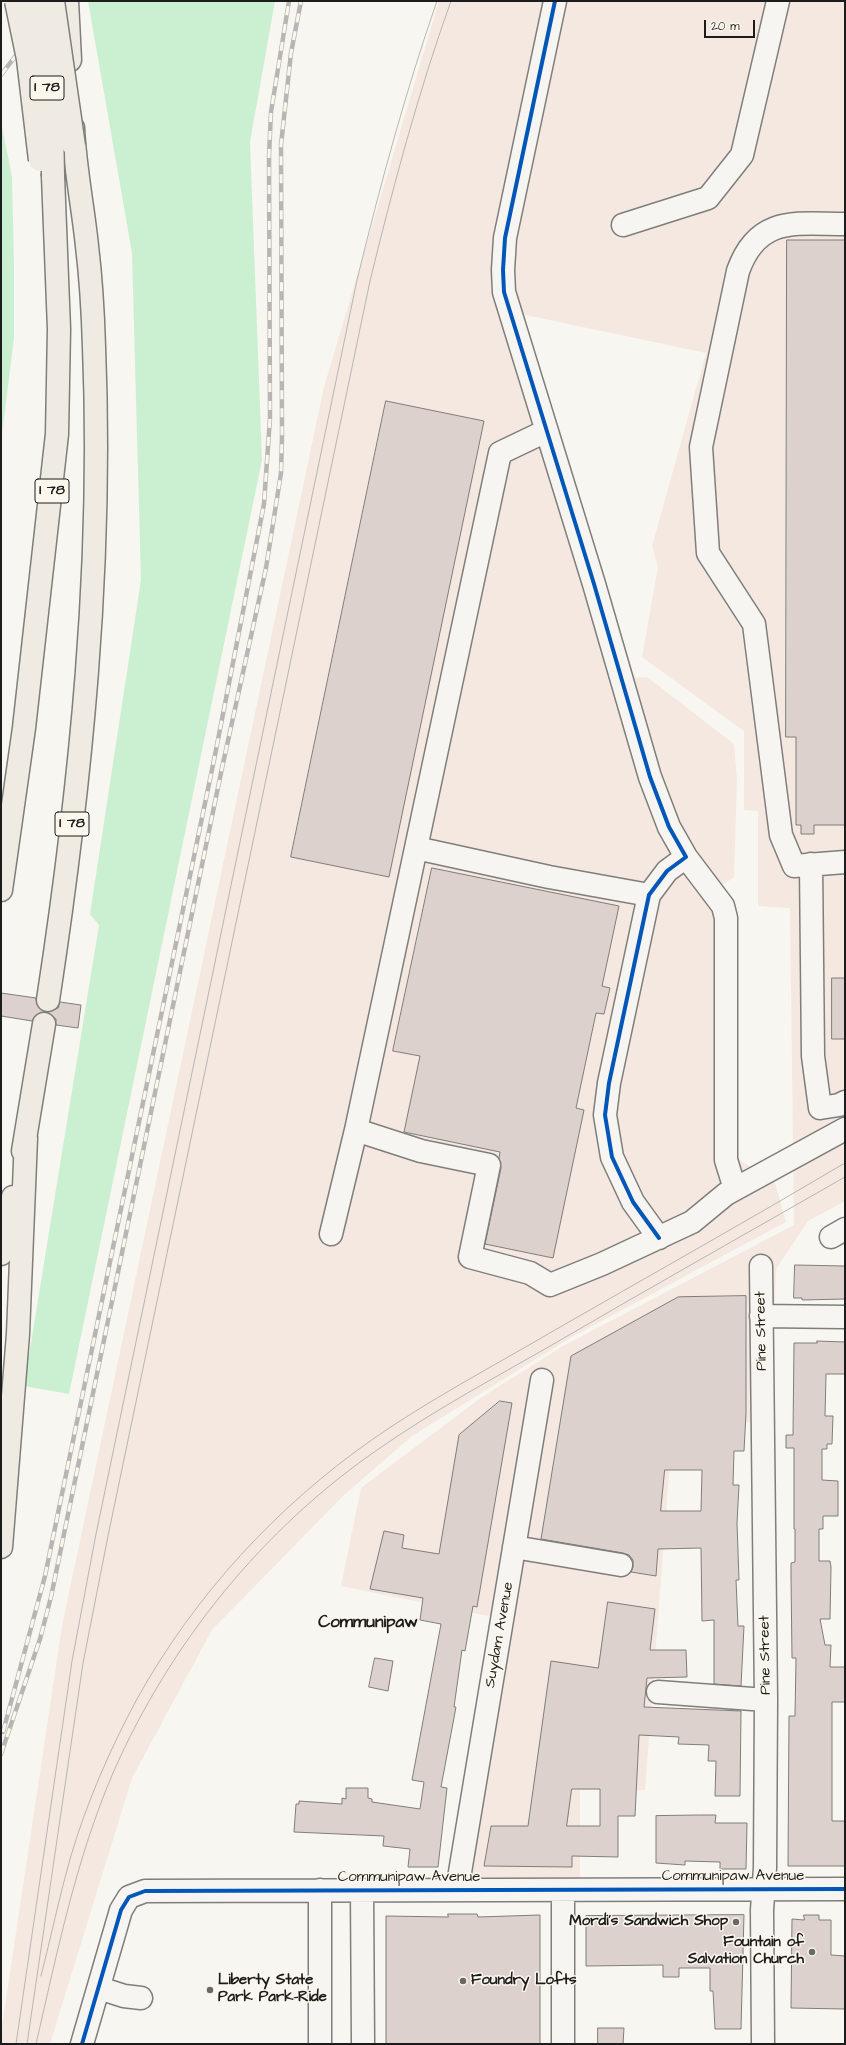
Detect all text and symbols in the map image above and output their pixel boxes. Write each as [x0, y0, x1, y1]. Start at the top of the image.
scale bar [706, 12, 757, 38]
text: 20 m [711, 18, 740, 35]
road number: I 78 [30, 76, 64, 100]
road number: I 78 [35, 479, 69, 503]
road number: I 78 [55, 812, 89, 836]
street label: Pine Street [752, 1291, 772, 1371]
street label: Suydam Avenue [482, 1581, 518, 1689]
district label: Communipaw [318, 1613, 418, 1633]
street label: Pine Street [756, 1615, 776, 1695]
street label: Communipaw Avenue [662, 1868, 804, 1886]
street label: Communipaw Avenue [338, 1869, 480, 1887]
place label: Mordi's Sandwich Shop [569, 1913, 728, 1931]
marker: Mordi's Sandwich Shop [731, 1917, 741, 1927]
place label: Fountain of Salvation Church [688, 1934, 804, 1969]
marker: Fountain of Salvation Church [807, 1947, 817, 1957]
place label: Liberty State Park Park-Ride [218, 1972, 327, 2007]
place label: Foundry Lofts [471, 1972, 576, 1990]
marker: Foundry Lofts [458, 1976, 468, 1986]
marker: Liberty State Park Park-Ride [205, 1985, 215, 1995]

